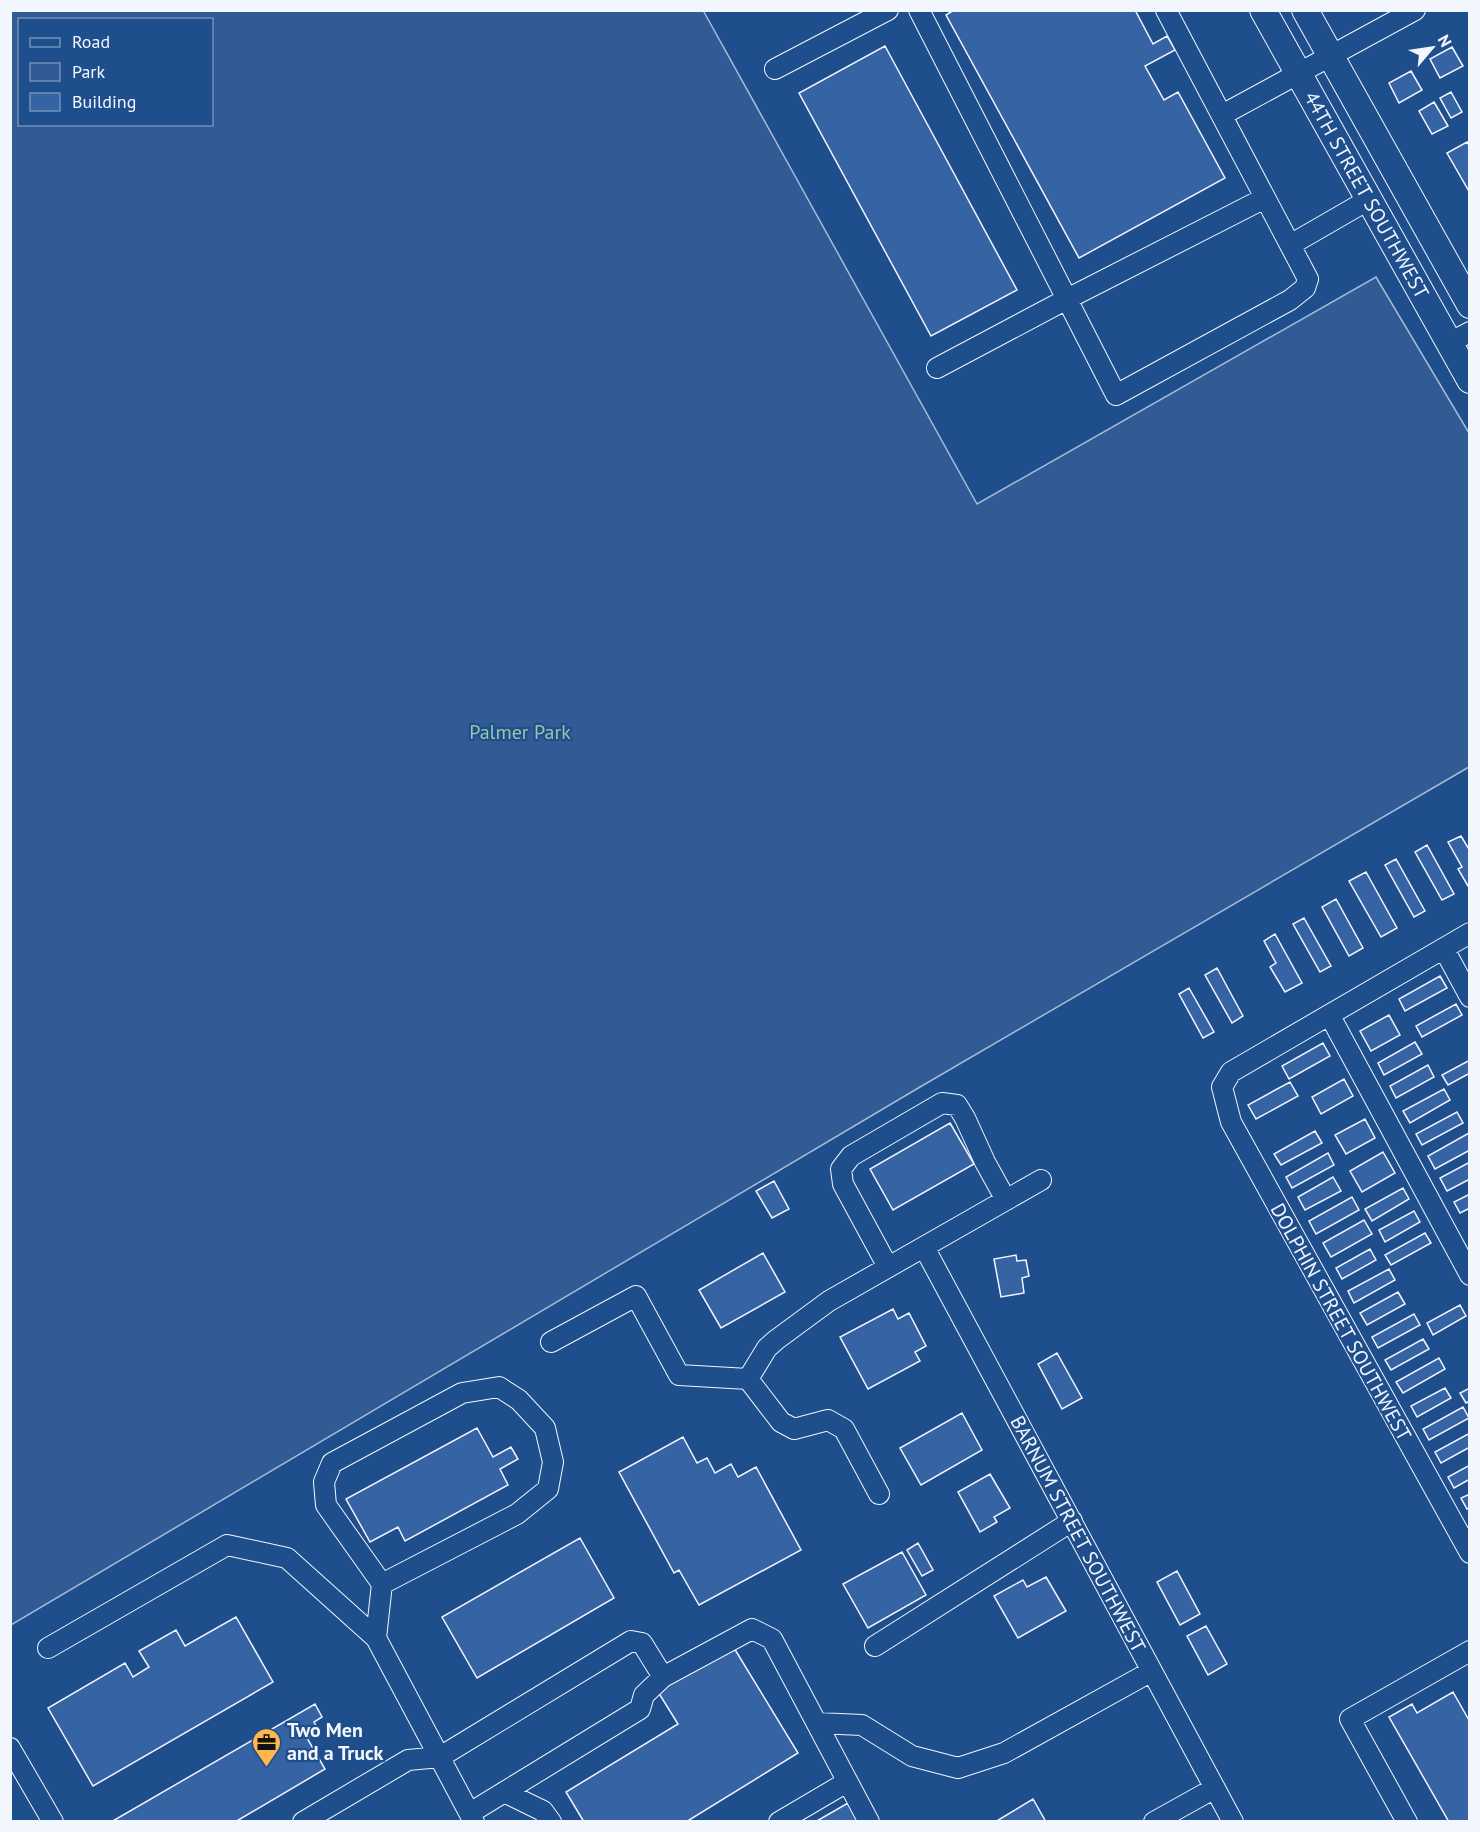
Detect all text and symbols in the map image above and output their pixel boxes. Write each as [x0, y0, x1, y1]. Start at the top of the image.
legend [18, 18, 213, 126]
north arrow [1402, 18, 1462, 78]
text: Road [72, 30, 110, 53]
text: N [1434, 31, 1456, 50]
text: Park [72, 60, 105, 83]
street label: 44TH STREET SOUTHWEST [1298, 87, 1435, 303]
text: Building [72, 90, 136, 113]
park label: Palmer Park [469, 719, 571, 745]
street label: DOLPHIN STREET SOUTHWEST [1265, 1199, 1417, 1445]
street label: BARNUM STREET SOUTHWEST [1004, 1411, 1152, 1657]
place label: Two Men and a Truck [287, 1717, 384, 1766]
office icon: Two Men and a Truck [250, 1726, 282, 1768]

